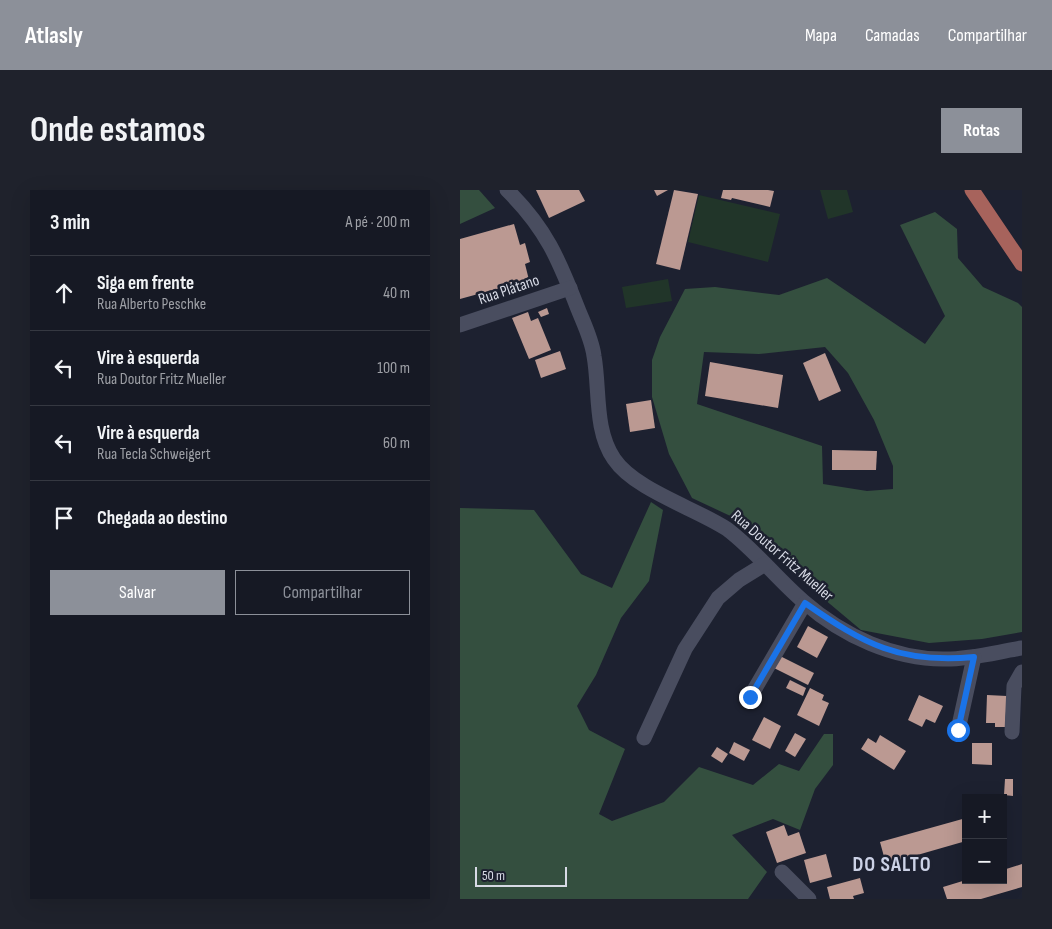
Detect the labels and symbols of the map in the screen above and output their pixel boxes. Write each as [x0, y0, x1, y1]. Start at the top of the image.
street label: Rua Plátano [476, 271, 542, 309]
street label: Rua Doutor Fritz Mueller [727, 507, 837, 606]
route end [739, 686, 762, 709]
route start [947, 719, 970, 742]
district label: DO SALTO [852, 852, 932, 877]
scale bar [475, 864, 568, 887]

